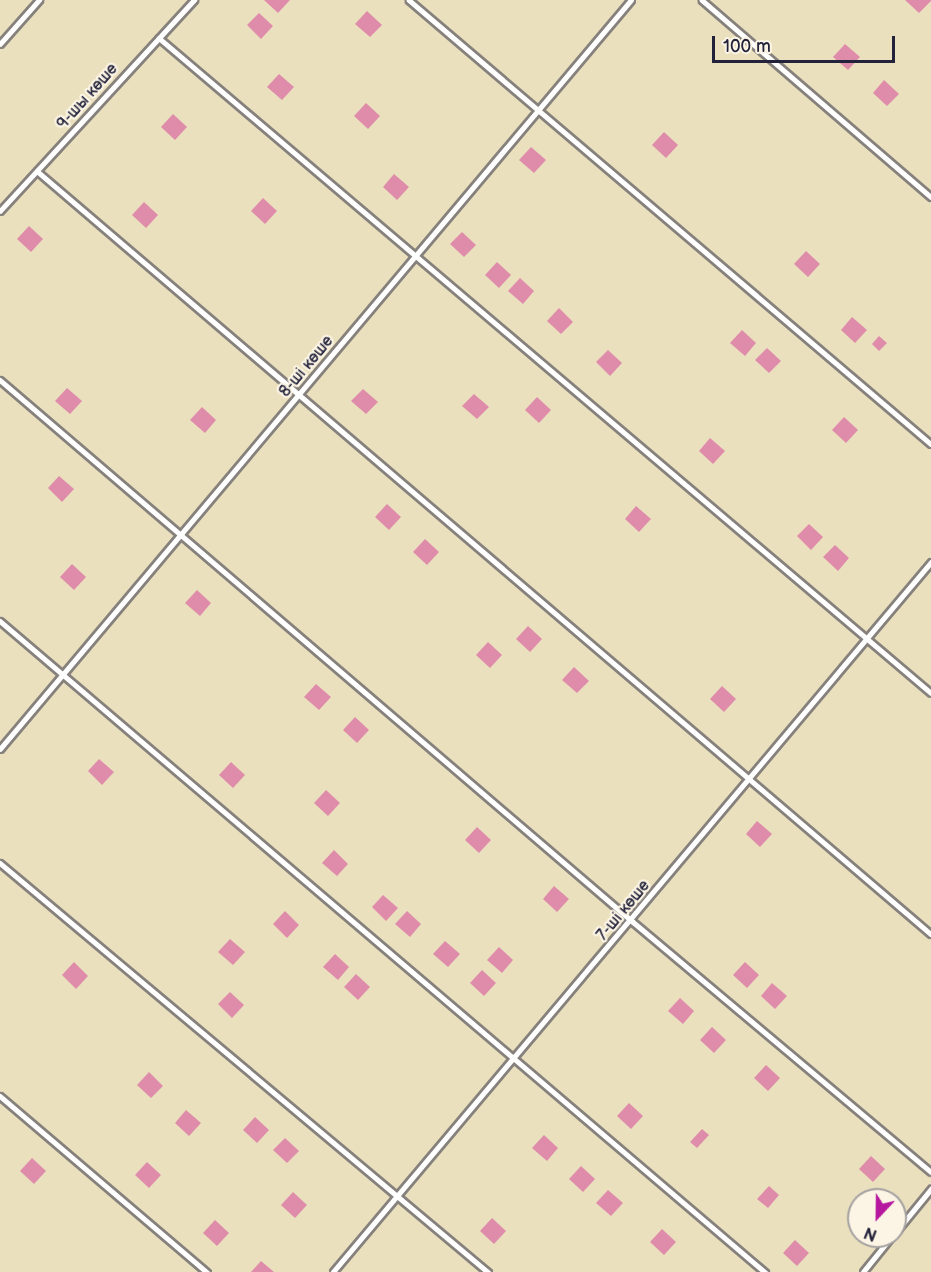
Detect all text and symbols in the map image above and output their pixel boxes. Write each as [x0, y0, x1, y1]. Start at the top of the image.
scale bar [715, 24, 898, 62]
text: 100 m [723, 36, 771, 57]
street label: 9-шы көше [54, 60, 122, 134]
street label: 8-ші көше [276, 332, 338, 402]
street label: 7-ші көше [593, 877, 655, 945]
north arrow [847, 1188, 907, 1248]
text: N [862, 1222, 880, 1244]

